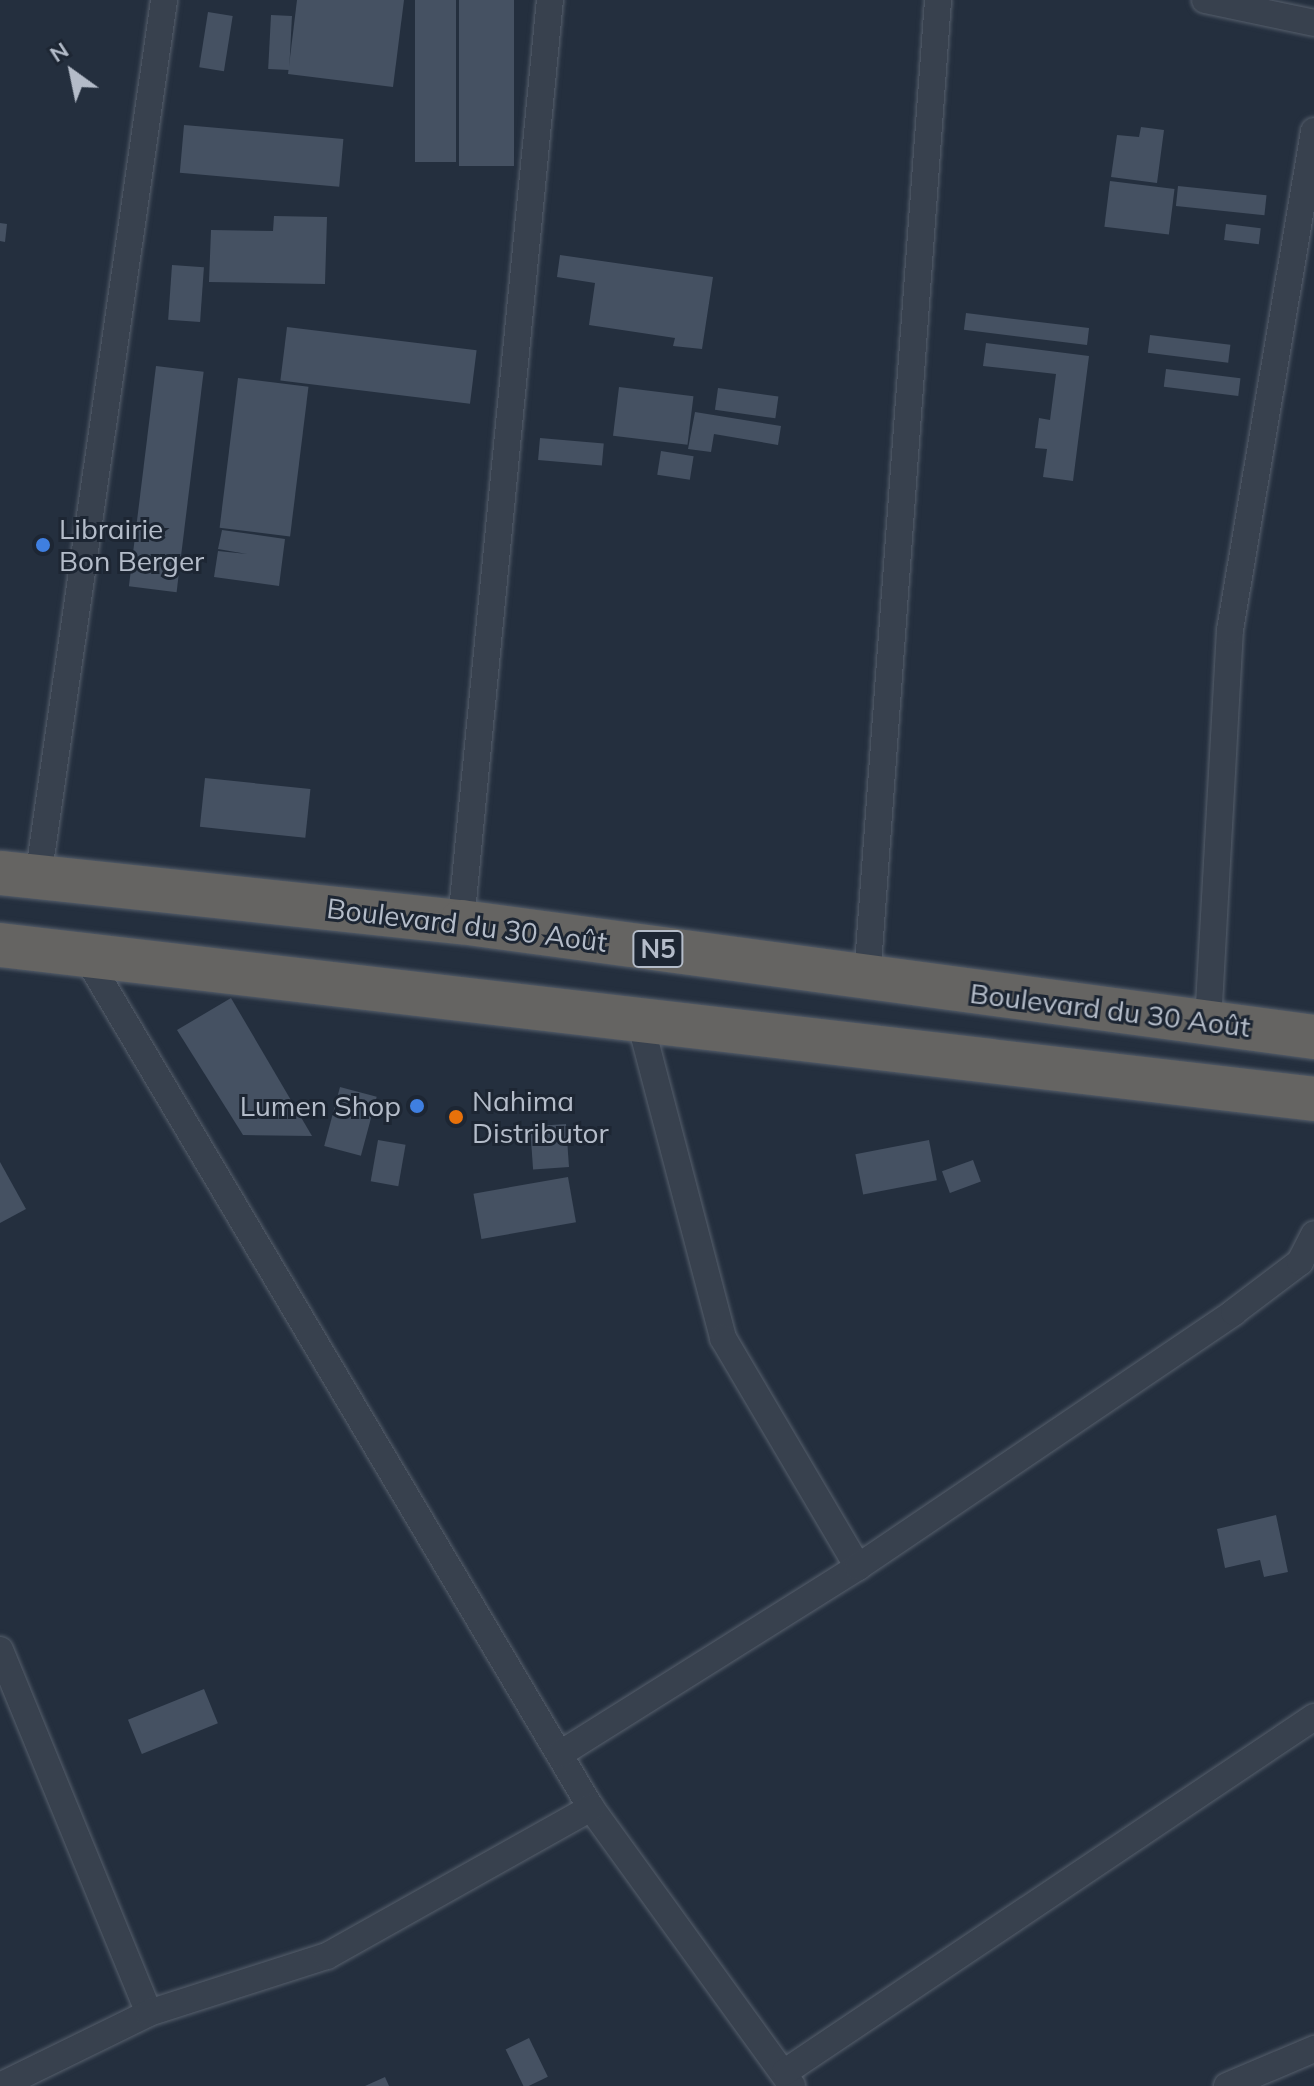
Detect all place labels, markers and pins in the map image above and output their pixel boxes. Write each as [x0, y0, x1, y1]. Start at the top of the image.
place label: Librairie Bon Berger [59, 512, 204, 578]
marker: Librairie Bon Berger [34, 536, 52, 554]
place label: Nahima Distributor [472, 1084, 609, 1150]
place label: Lumen Shop [240, 1089, 401, 1123]
marker: Lumen Shop [408, 1097, 426, 1115]
marker: Nahima Distributor [447, 1108, 465, 1126]

